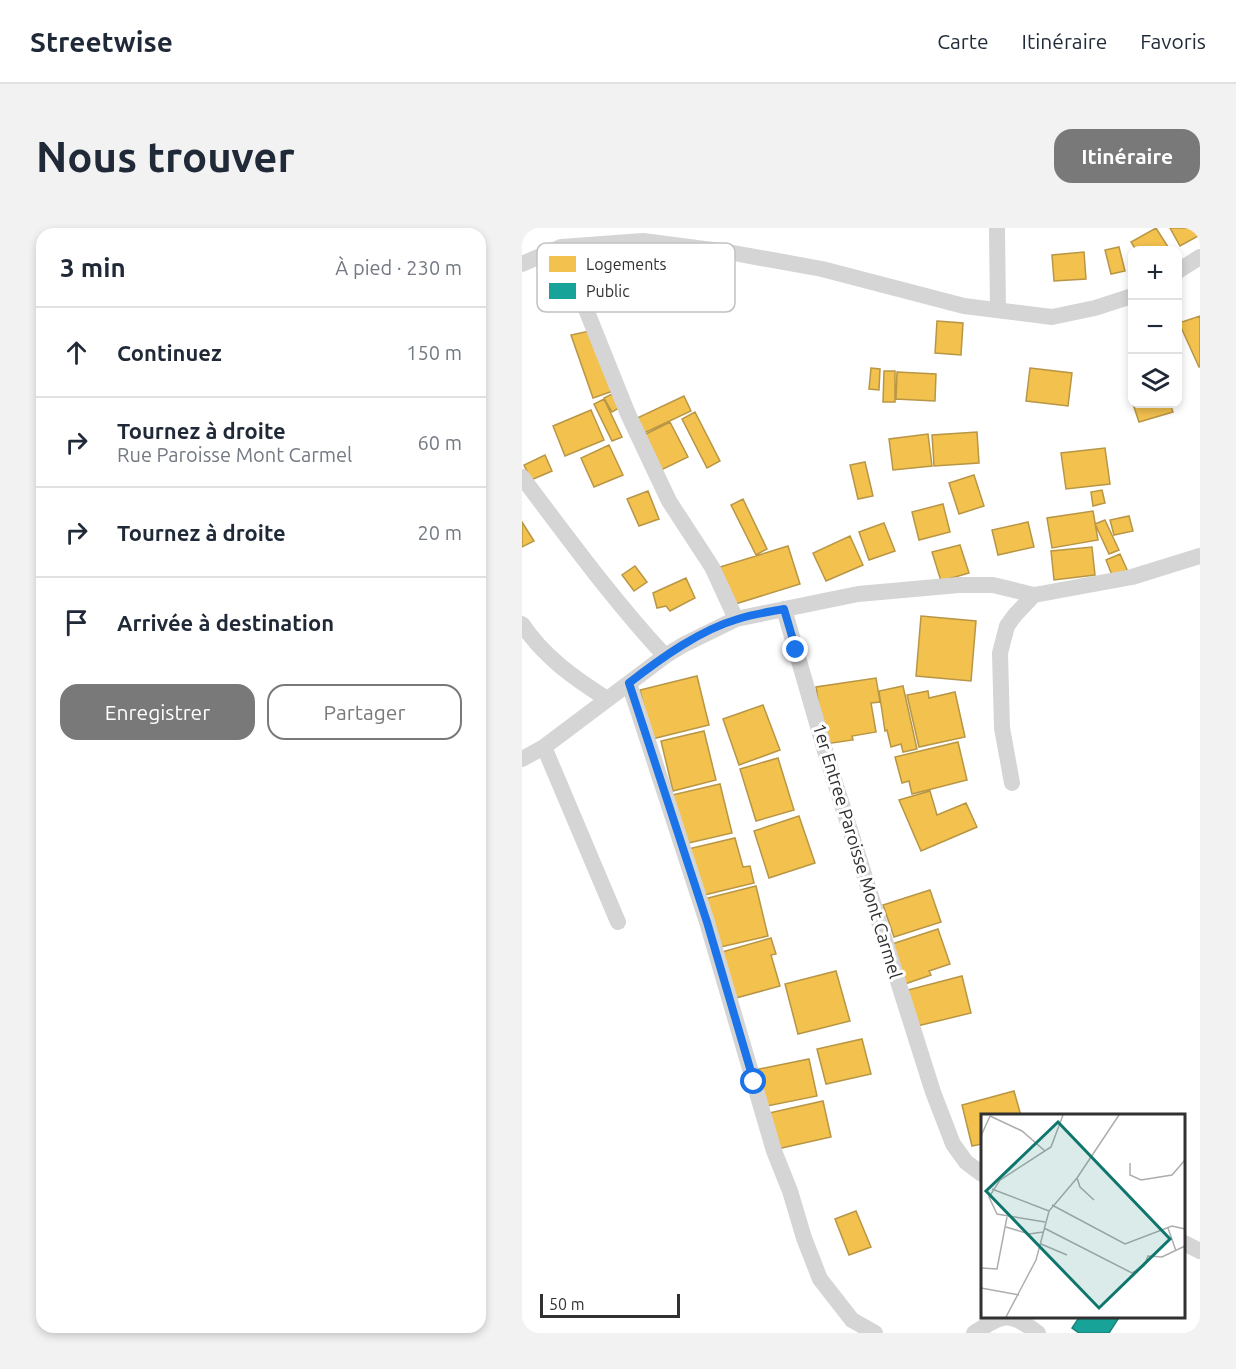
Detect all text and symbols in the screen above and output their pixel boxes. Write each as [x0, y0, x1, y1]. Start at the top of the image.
text: Streetwise [30, 26, 173, 57]
text: Carte [937, 29, 989, 53]
text: Itinéraire [1022, 29, 1107, 53]
text: Favoris [1140, 29, 1206, 53]
button: Itinéraire [1054, 129, 1200, 183]
text: Nous trouver [36, 133, 295, 180]
legend [537, 243, 735, 312]
map controls [1128, 246, 1182, 408]
button: + [1128, 246, 1182, 300]
text: 3 min [60, 253, 126, 282]
text: Logements [586, 255, 667, 273]
text: À pied · 230 m [335, 256, 462, 279]
text: Public [586, 282, 630, 300]
button: − [1128, 300, 1182, 354]
icon: ahead [60, 336, 93, 369]
text: Continuez [117, 340, 222, 365]
text: 150 m [406, 341, 462, 364]
button: layers [1128, 354, 1182, 408]
text: Tournez à droite [117, 418, 286, 443]
icon: right [60, 426, 93, 459]
text: 60 m [418, 431, 462, 454]
text: Rue Paroisse Mont Carmel [117, 443, 352, 466]
icon: right [60, 516, 93, 549]
text: Tournez à droite [117, 520, 286, 545]
text: 20 m [418, 521, 462, 544]
icon: arrive [60, 606, 93, 639]
text: Arrivée à destination [117, 610, 334, 635]
route end [782, 636, 808, 662]
button: Enregistrer [60, 684, 255, 740]
button: Partager [267, 684, 462, 740]
street label: 1er Entree Paroisse Mont Carmel [810, 721, 906, 981]
route start [740, 1068, 766, 1094]
inset map [981, 1114, 1185, 1318]
scale bar [540, 1291, 680, 1318]
text: 50 m [549, 1295, 585, 1313]

